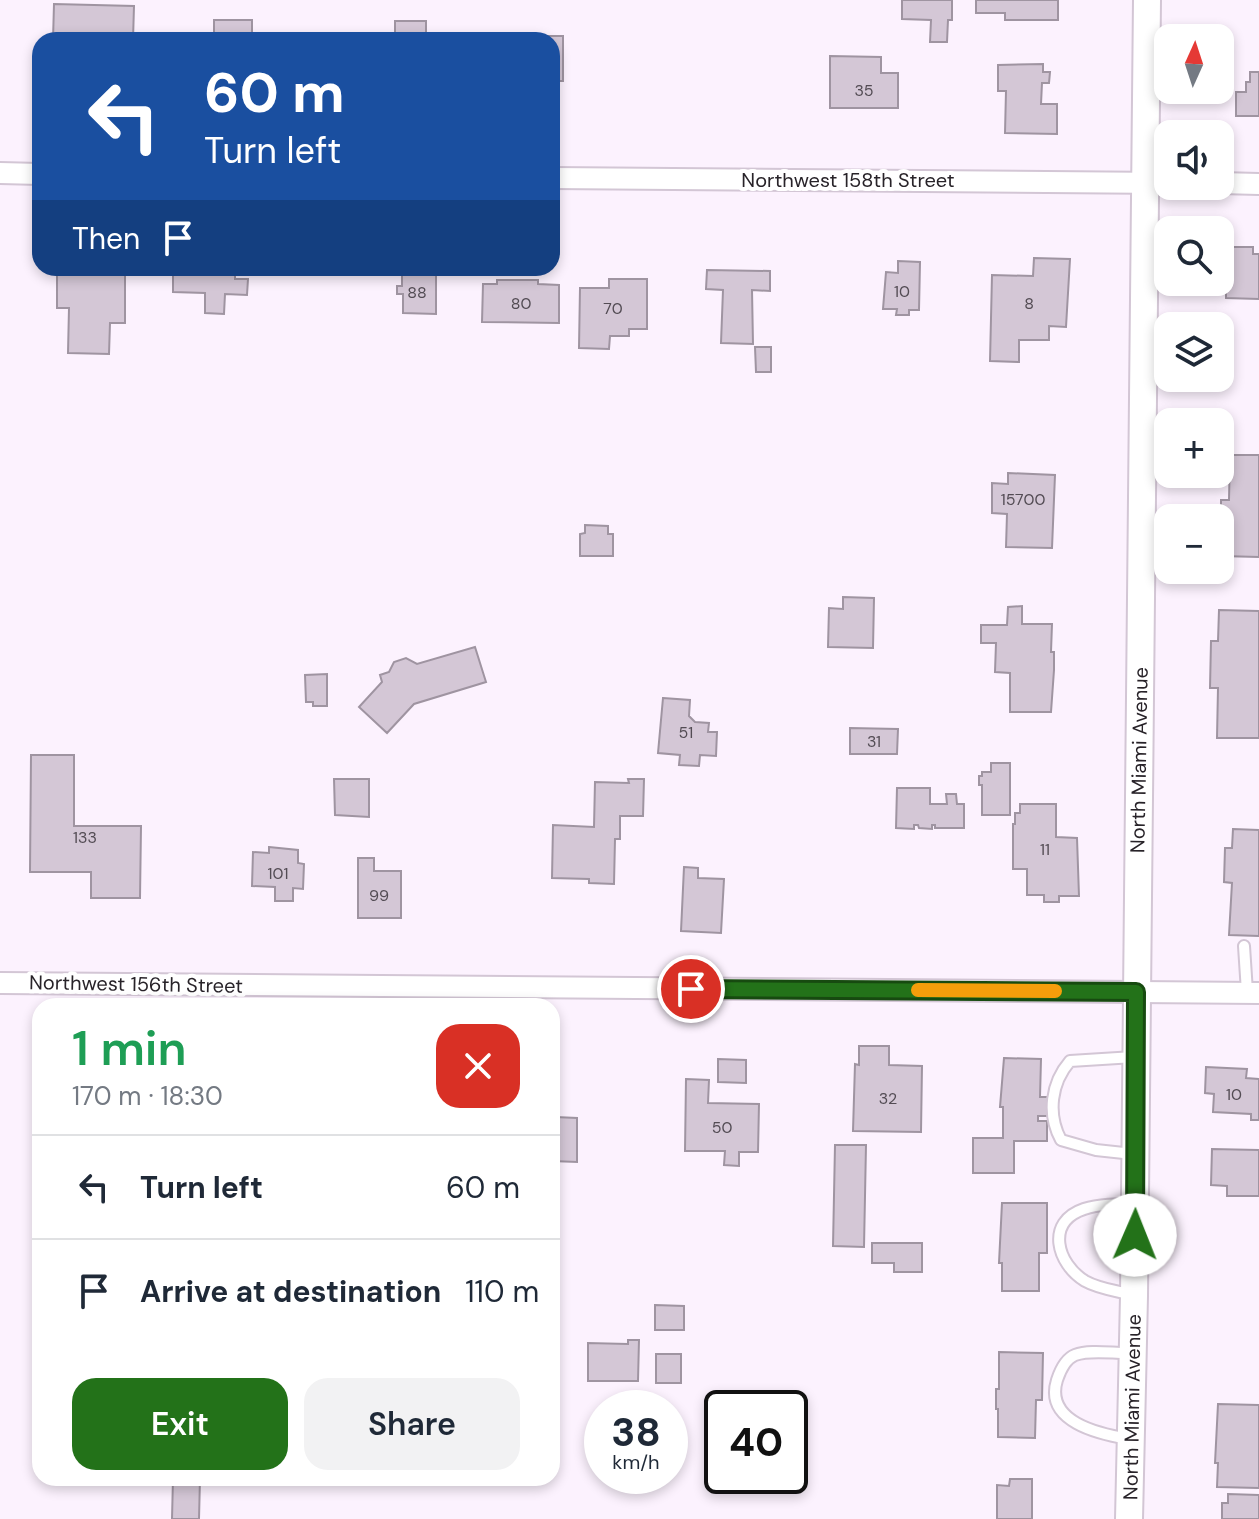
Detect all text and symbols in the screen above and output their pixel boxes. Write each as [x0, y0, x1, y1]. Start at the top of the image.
north arrow [1154, 24, 1234, 104]
map controls [1154, 24, 1234, 584]
text: 60 m [204, 56, 345, 129]
icon: left [72, 64, 176, 168]
house number: 35 [854, 80, 874, 101]
button: sound [1154, 120, 1234, 200]
text: Turn left [204, 127, 341, 174]
street label: Northwest 158th Street [741, 167, 955, 193]
icon: arrive [156, 216, 200, 260]
button: search [1154, 216, 1234, 296]
text: Then [72, 219, 140, 258]
house number: 10 [894, 281, 910, 302]
house number: 88 [407, 282, 427, 303]
house number: 80 [511, 293, 531, 314]
house number: 8 [1024, 293, 1034, 314]
house number: 70 [603, 298, 623, 319]
button: layers [1154, 312, 1234, 392]
button: + [1154, 408, 1234, 488]
house number: 15700 [1001, 489, 1045, 510]
button: − [1154, 504, 1234, 584]
street label: North Miami Avenue [1124, 667, 1154, 853]
house number: 51 [679, 722, 693, 743]
house number: 31 [867, 731, 881, 752]
house number: 133 [73, 827, 97, 848]
house number: 11 [1040, 839, 1050, 860]
house number: 101 [268, 863, 288, 884]
house number: 99 [369, 885, 389, 906]
pin [657, 955, 725, 1023]
icon: arrive [669, 967, 713, 1011]
street label: Northwest 156th Street [29, 969, 243, 999]
text: 1 min [72, 1017, 187, 1080]
button: close [436, 1024, 520, 1108]
text: 170 m · 18:30 [72, 1079, 223, 1113]
house number: 10 [1226, 1084, 1242, 1105]
house number: 32 [879, 1088, 897, 1109]
house number: 50 [712, 1117, 732, 1138]
icon: left [72, 1165, 116, 1209]
text: Turn left [140, 1168, 263, 1207]
text: 60 m [446, 1168, 520, 1207]
position arrow [1093, 1193, 1177, 1277]
icon: arrive [72, 1269, 116, 1313]
text: Arrive at destination [140, 1272, 441, 1311]
text: 110 m [465, 1272, 539, 1311]
street label: North Miami Avenue [1117, 1314, 1147, 1500]
button: Exit [72, 1378, 288, 1470]
button: Share [304, 1378, 520, 1470]
speed limit sign: 40 [704, 1390, 808, 1494]
text: 38 [611, 1406, 661, 1458]
text: km/h [612, 1449, 660, 1475]

